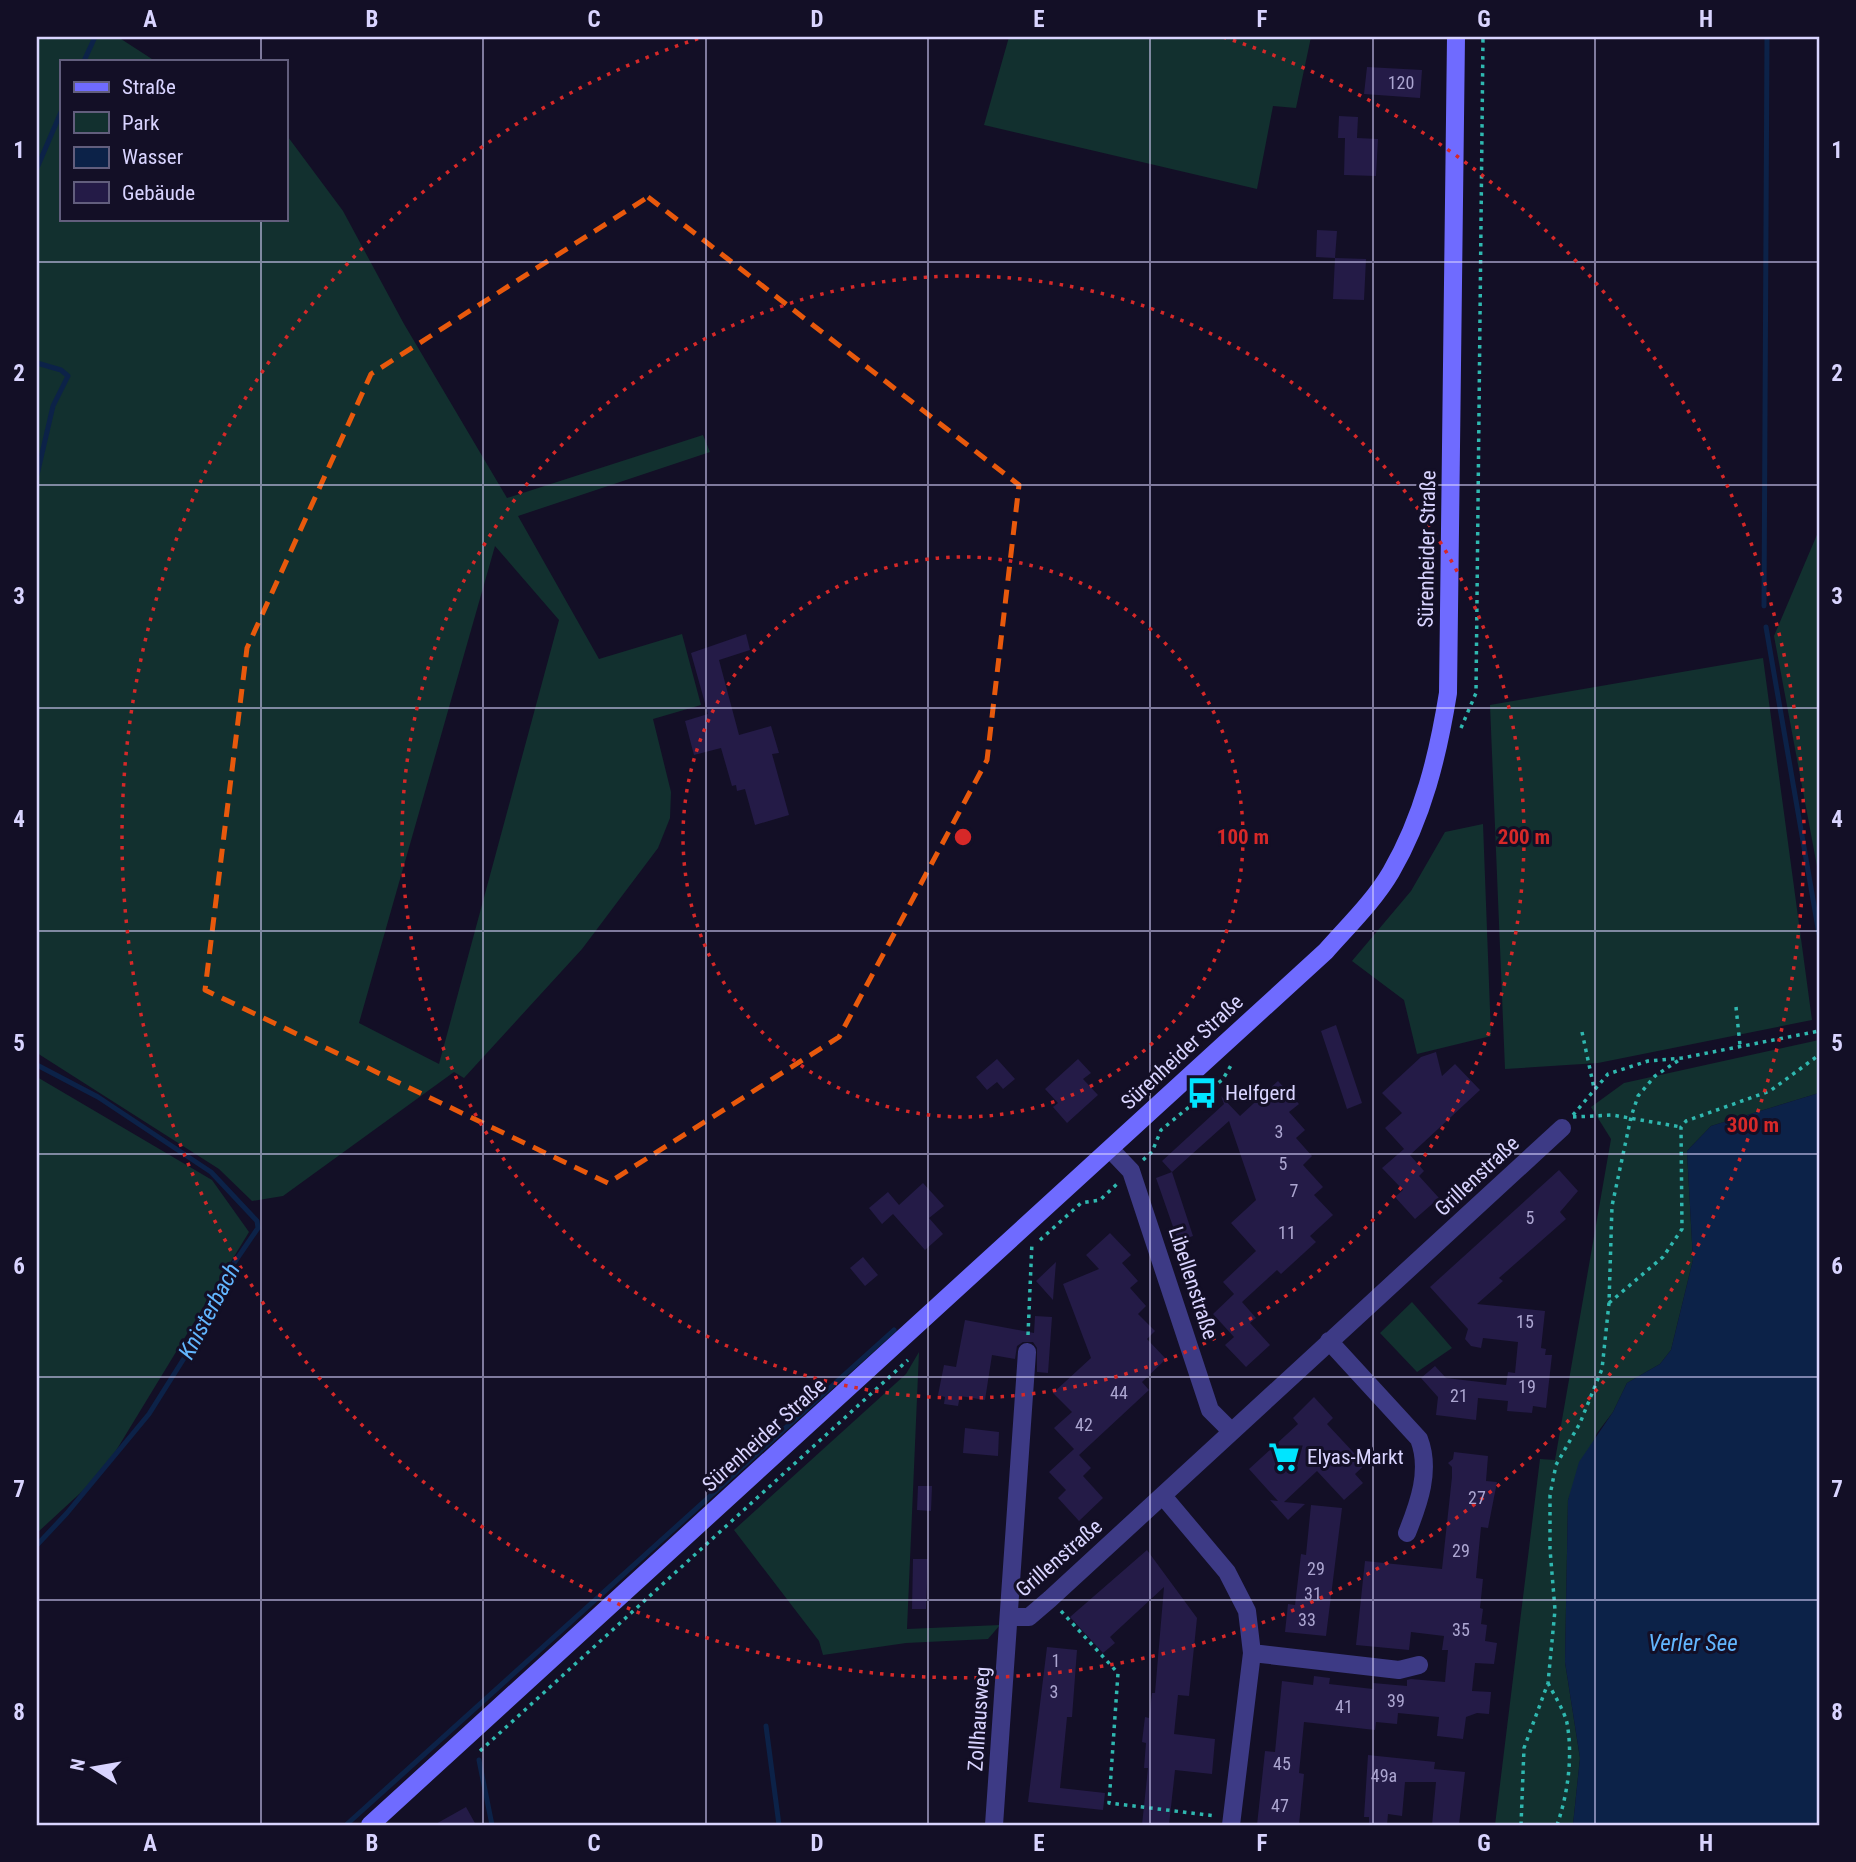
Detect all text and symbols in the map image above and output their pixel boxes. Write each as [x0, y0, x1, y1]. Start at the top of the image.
text: A [143, 6, 157, 33]
text: B [366, 6, 378, 33]
text: C [587, 6, 601, 33]
text: D [811, 6, 824, 33]
text: E [1033, 6, 1045, 33]
text: F [1257, 6, 1268, 33]
text: G [1477, 6, 1491, 33]
text: H [1699, 6, 1713, 33]
legend [60, 60, 287, 220]
house number: 120 [1388, 72, 1414, 93]
text: Straße [122, 75, 176, 99]
text: Park [122, 111, 160, 135]
text: 1 [13, 137, 25, 164]
text: 1 [1831, 137, 1843, 164]
text: Wasser [122, 145, 183, 169]
text: Gebäude [122, 181, 195, 205]
text: 2 [13, 360, 25, 387]
text: 2 [1831, 360, 1843, 387]
street label: Sürenheider Straße [1414, 470, 1440, 628]
text: 3 [13, 583, 25, 610]
text: 3 [1831, 583, 1843, 610]
text: 4 [13, 806, 25, 833]
text: 4 [1831, 806, 1843, 833]
centre of rings [951, 825, 975, 849]
text: 100 m [1217, 825, 1269, 849]
text: 200 m [1498, 825, 1550, 849]
street label: Sürenheider Straße [1116, 989, 1248, 1114]
text: 5 [13, 1030, 25, 1057]
text: 5 [1831, 1030, 1843, 1057]
bus stop icon: Helfgerd [1185, 1076, 1219, 1110]
place label: Helfgerd [1225, 1081, 1296, 1105]
text: 300 m [1727, 1113, 1779, 1137]
house number: 3 [1275, 1121, 1283, 1142]
street label: Grillenstraße [1430, 1131, 1524, 1221]
house number: 5 [1279, 1153, 1288, 1174]
house number: 7 [1290, 1180, 1299, 1201]
house number: 5 [1526, 1207, 1535, 1228]
house number: 11 [1278, 1222, 1296, 1243]
street label: Libellenstraße [1163, 1224, 1223, 1343]
text: 6 [13, 1253, 25, 1280]
text: 6 [1831, 1253, 1843, 1280]
water label: Knisterbach [173, 1259, 246, 1364]
house number: 15 [1516, 1311, 1534, 1332]
street label: Sürenheider Straße [697, 1373, 831, 1497]
house number: 19 [1518, 1376, 1536, 1397]
house number: 44 [1110, 1382, 1128, 1403]
house number: 21 [1450, 1385, 1468, 1406]
house number: 42 [1075, 1414, 1093, 1435]
supermarket icon: Elyas-Markt [1267, 1440, 1301, 1474]
place label: Elyas-Markt [1307, 1445, 1404, 1469]
text: 7 [13, 1476, 25, 1503]
text: 7 [1831, 1476, 1843, 1503]
house number: 27 [1468, 1487, 1486, 1508]
street label: Grillenstraße [1011, 1514, 1107, 1602]
house number: 29 [1452, 1540, 1470, 1561]
house number: 29 [1307, 1558, 1325, 1579]
house number: 31 [1304, 1583, 1322, 1604]
house number: 33 [1298, 1609, 1316, 1630]
house number: 35 [1452, 1619, 1470, 1640]
water label: Verler See [1648, 1630, 1738, 1657]
house number: 1 [1052, 1650, 1060, 1671]
street label: Zollhausweg [963, 1666, 995, 1772]
house number: 3 [1050, 1681, 1058, 1702]
house number: 39 [1387, 1690, 1405, 1711]
house number: 41 [1335, 1696, 1353, 1717]
text: 8 [13, 1699, 25, 1726]
text: 8 [1831, 1699, 1843, 1726]
north arrow [60, 1732, 130, 1802]
house number: 45 [1273, 1753, 1291, 1774]
text: N [65, 1757, 90, 1773]
house number: 49a [1371, 1765, 1397, 1786]
house number: 47 [1271, 1795, 1289, 1816]
text: A [143, 1830, 157, 1857]
text: B [366, 1830, 378, 1857]
text: C [587, 1830, 601, 1857]
text: D [811, 1830, 824, 1857]
text: E [1033, 1830, 1045, 1857]
text: F [1257, 1830, 1268, 1857]
text: G [1477, 1830, 1491, 1857]
text: H [1699, 1830, 1713, 1857]

